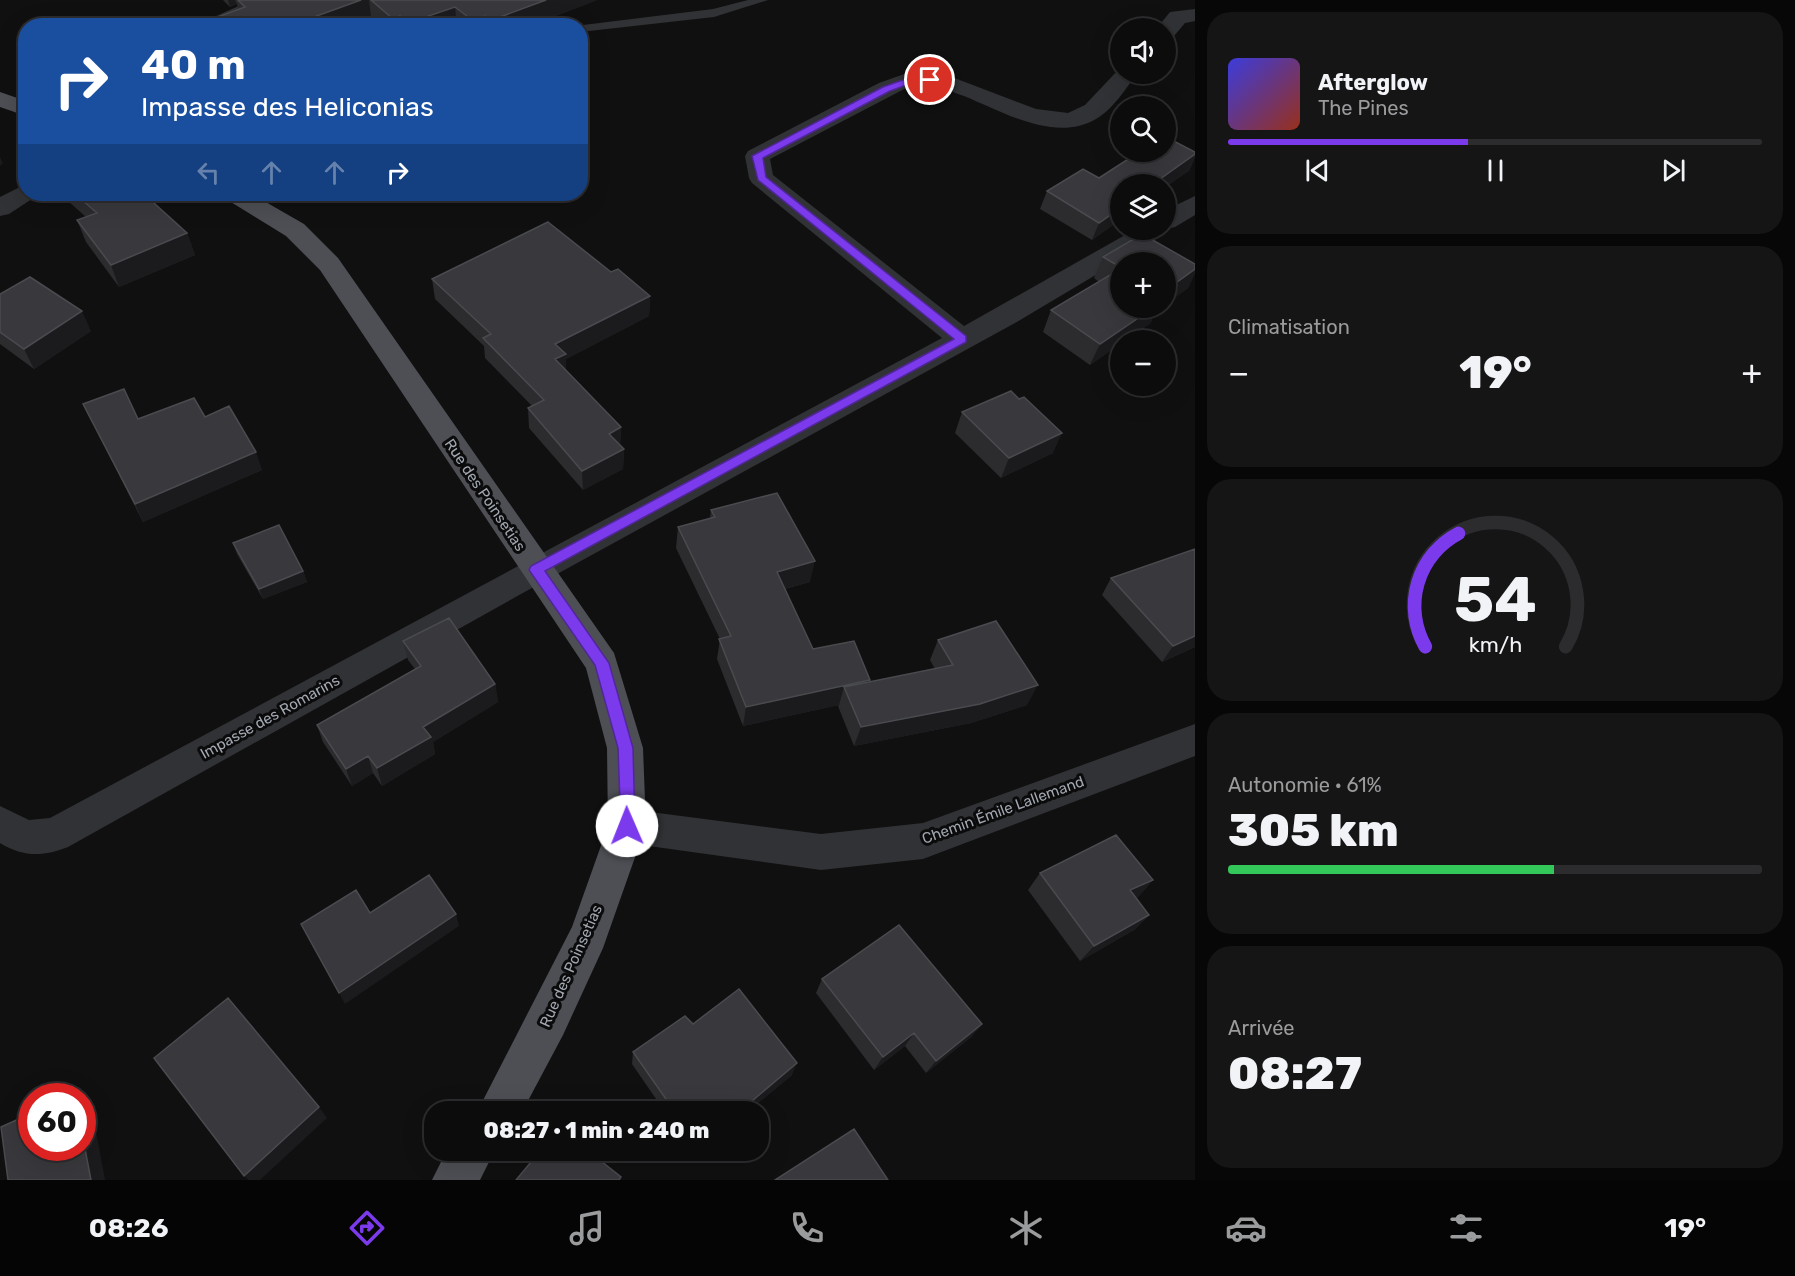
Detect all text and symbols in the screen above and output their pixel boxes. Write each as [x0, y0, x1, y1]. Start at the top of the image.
map controls [1110, 18, 1176, 396]
button: sound [1110, 18, 1176, 84]
text: 40 m [141, 40, 246, 90]
icon: right [42, 42, 120, 120]
pin [904, 54, 955, 105]
icon: arrive [913, 63, 946, 96]
text: Afterglow [1318, 69, 1428, 96]
text: Impasse des Heliconias [141, 91, 434, 123]
button: search [1110, 96, 1176, 162]
text: The Pines [1318, 96, 1409, 120]
icon: previous [1301, 154, 1334, 187]
icon: pause [1479, 154, 1512, 187]
icon: next [1657, 154, 1690, 187]
icon: left [192, 156, 225, 189]
icon: ahead [255, 156, 288, 189]
icon: ahead [318, 156, 351, 189]
icon: right [381, 156, 414, 189]
button: layers [1110, 174, 1176, 240]
button: + [1110, 252, 1176, 318]
text: Climatisation [1228, 315, 1350, 339]
button: − [1110, 330, 1176, 396]
text: 19° [1459, 346, 1532, 399]
text: − [1228, 353, 1249, 392]
text: + [1741, 353, 1762, 392]
street label: Rue des Poinsetias [441, 435, 530, 555]
text: 54 [1454, 563, 1536, 637]
text: km/h [1468, 632, 1522, 657]
street label: Impasse des Romarins [197, 671, 343, 763]
street label: Chemin Émile Lallemand [920, 772, 1086, 848]
text: Autonomie · 61% [1228, 773, 1382, 797]
position arrow [595, 794, 659, 858]
text: 305 km [1228, 804, 1399, 857]
street label: Rue des Poinsetias [536, 902, 606, 1030]
text: Arrivée [1228, 1016, 1295, 1040]
text: 08:27 [1228, 1047, 1362, 1100]
speed limit sign: 60 [18, 1083, 96, 1161]
text: 08:27 · 1 min · 240 m [484, 1117, 709, 1144]
icon: directions [346, 1207, 388, 1249]
icon: music [566, 1207, 608, 1249]
icon: phone [786, 1207, 828, 1249]
icon: climate [1005, 1207, 1047, 1249]
icon: car [1225, 1207, 1267, 1249]
icon: filters [1445, 1207, 1487, 1249]
text: 08:26 [89, 1212, 169, 1244]
text: 19° [1664, 1212, 1706, 1244]

